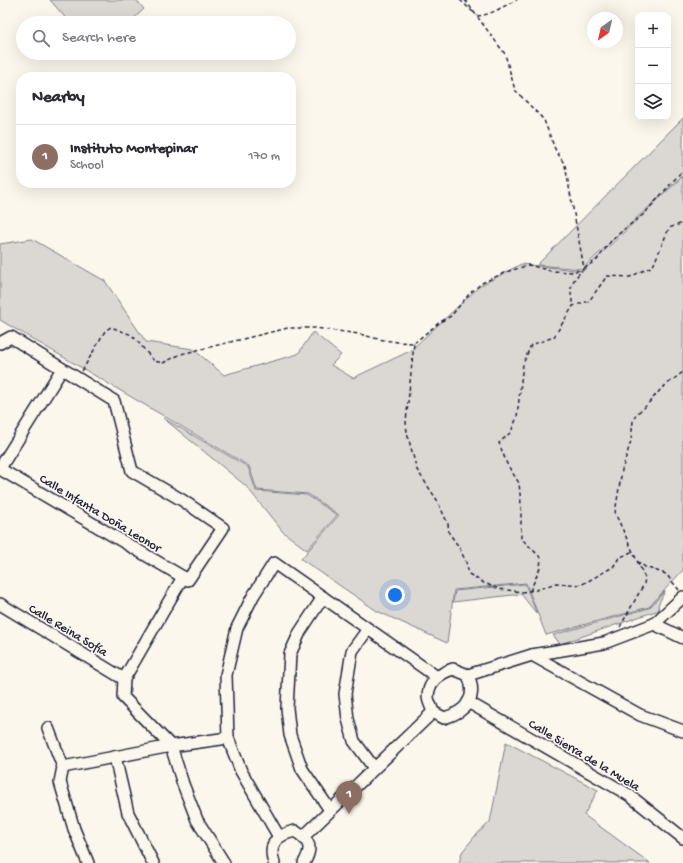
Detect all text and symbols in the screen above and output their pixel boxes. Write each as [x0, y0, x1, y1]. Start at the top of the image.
north arrow [587, 12, 623, 48]
map controls [635, 12, 671, 120]
button: + [635, 12, 671, 48]
search box [16, 16, 296, 60]
icon: search [30, 27, 52, 49]
text: Search here [62, 29, 136, 47]
button: − [635, 48, 671, 84]
button: layers [635, 84, 671, 120]
text: Nearby [32, 88, 85, 108]
text: Instituto Montepinar [70, 140, 197, 158]
text: 1 [42, 149, 48, 164]
text: 170 m [248, 149, 280, 164]
text: School [70, 158, 104, 173]
street label: Calle Infanta Doña Leonor [36, 472, 165, 557]
your location [385, 585, 405, 605]
street label: Calle Reina Sofía [26, 602, 111, 661]
street label: Calle Sierra de la Muela [525, 717, 643, 796]
pin: 1 [336, 781, 362, 814]

